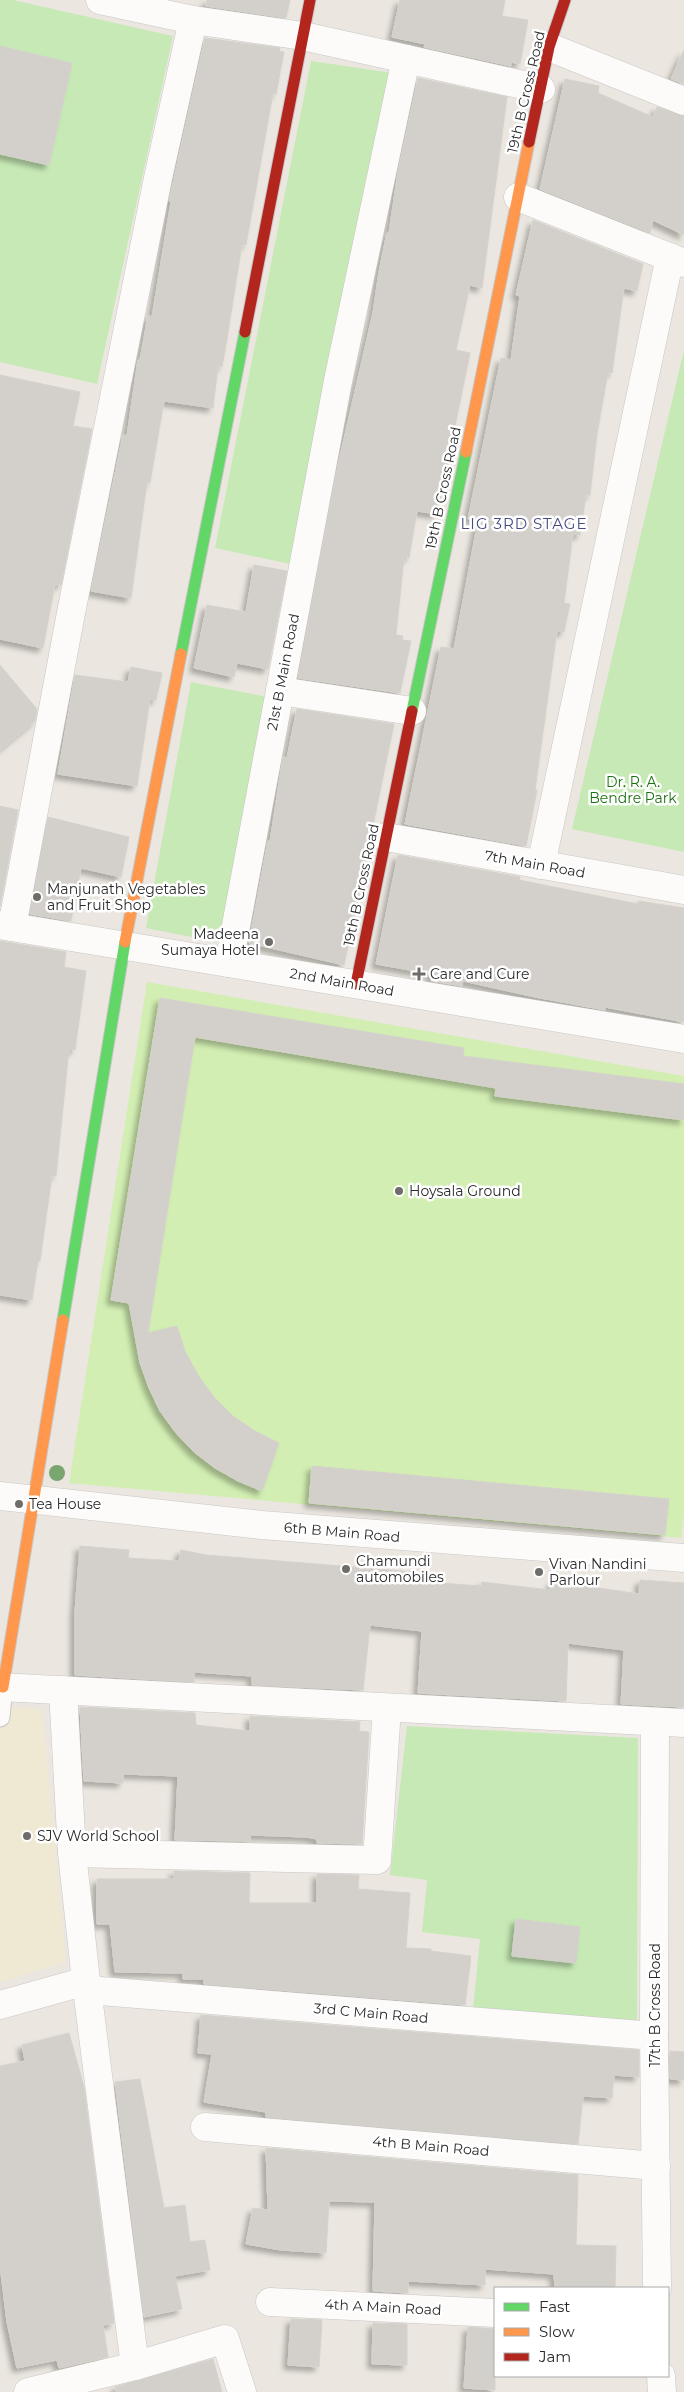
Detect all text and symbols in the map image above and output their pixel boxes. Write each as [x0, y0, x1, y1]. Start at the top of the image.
street label: 19th B Cross Road [503, 29, 549, 155]
street label: 19th B Cross Road [421, 425, 465, 551]
district label: LIG 3RD STAGE [461, 514, 587, 533]
street label: 21st B Main Road [263, 612, 303, 732]
park label: Dr. R. A. Bendre Park [589, 773, 677, 807]
street label: 19th B Cross Road [339, 822, 383, 948]
street label: 7th Main Road [483, 846, 587, 882]
place label: Manjunath Vegetables and Fruit Shop [47, 880, 206, 914]
marker: Manjunath Vegetables and Fruit Shop [31, 891, 43, 903]
place label: Madeena Sumaya Hotel [161, 925, 259, 959]
marker: Madeena Sumaya Hotel [263, 936, 275, 948]
street label: 2nd Main Road [288, 964, 396, 1000]
place label: Care and Cure [430, 965, 530, 983]
marker: Care and Cure [412, 967, 426, 981]
place label: Hoysala Ground [409, 1182, 521, 1200]
marker: Hoysala Ground [393, 1185, 405, 1197]
place label: Tea House [29, 1495, 101, 1513]
marker: Tea House [13, 1498, 25, 1510]
street label: 6th B Main Road [283, 1518, 401, 1546]
place label: Chamundi automobiles [356, 1552, 444, 1586]
place label: Vivan Nandini Parlour [549, 1555, 647, 1589]
marker: Chamundi automobiles [340, 1563, 352, 1575]
marker: Vivan Nandini Parlour [533, 1566, 545, 1578]
place label: SJV World School [37, 1827, 159, 1845]
marker: SJV World School [21, 1830, 33, 1842]
street label: 17th B Cross Road [646, 1943, 664, 2067]
street label: 3rd C Main Road [313, 1999, 429, 2027]
street label: 4th B Main Road [372, 2132, 490, 2160]
legend [494, 2287, 669, 2377]
street label: 4th A Main Road [324, 2295, 442, 2319]
text: Fast [539, 2297, 570, 2316]
text: Slow [539, 2322, 575, 2341]
text: Jam [538, 2347, 571, 2366]

